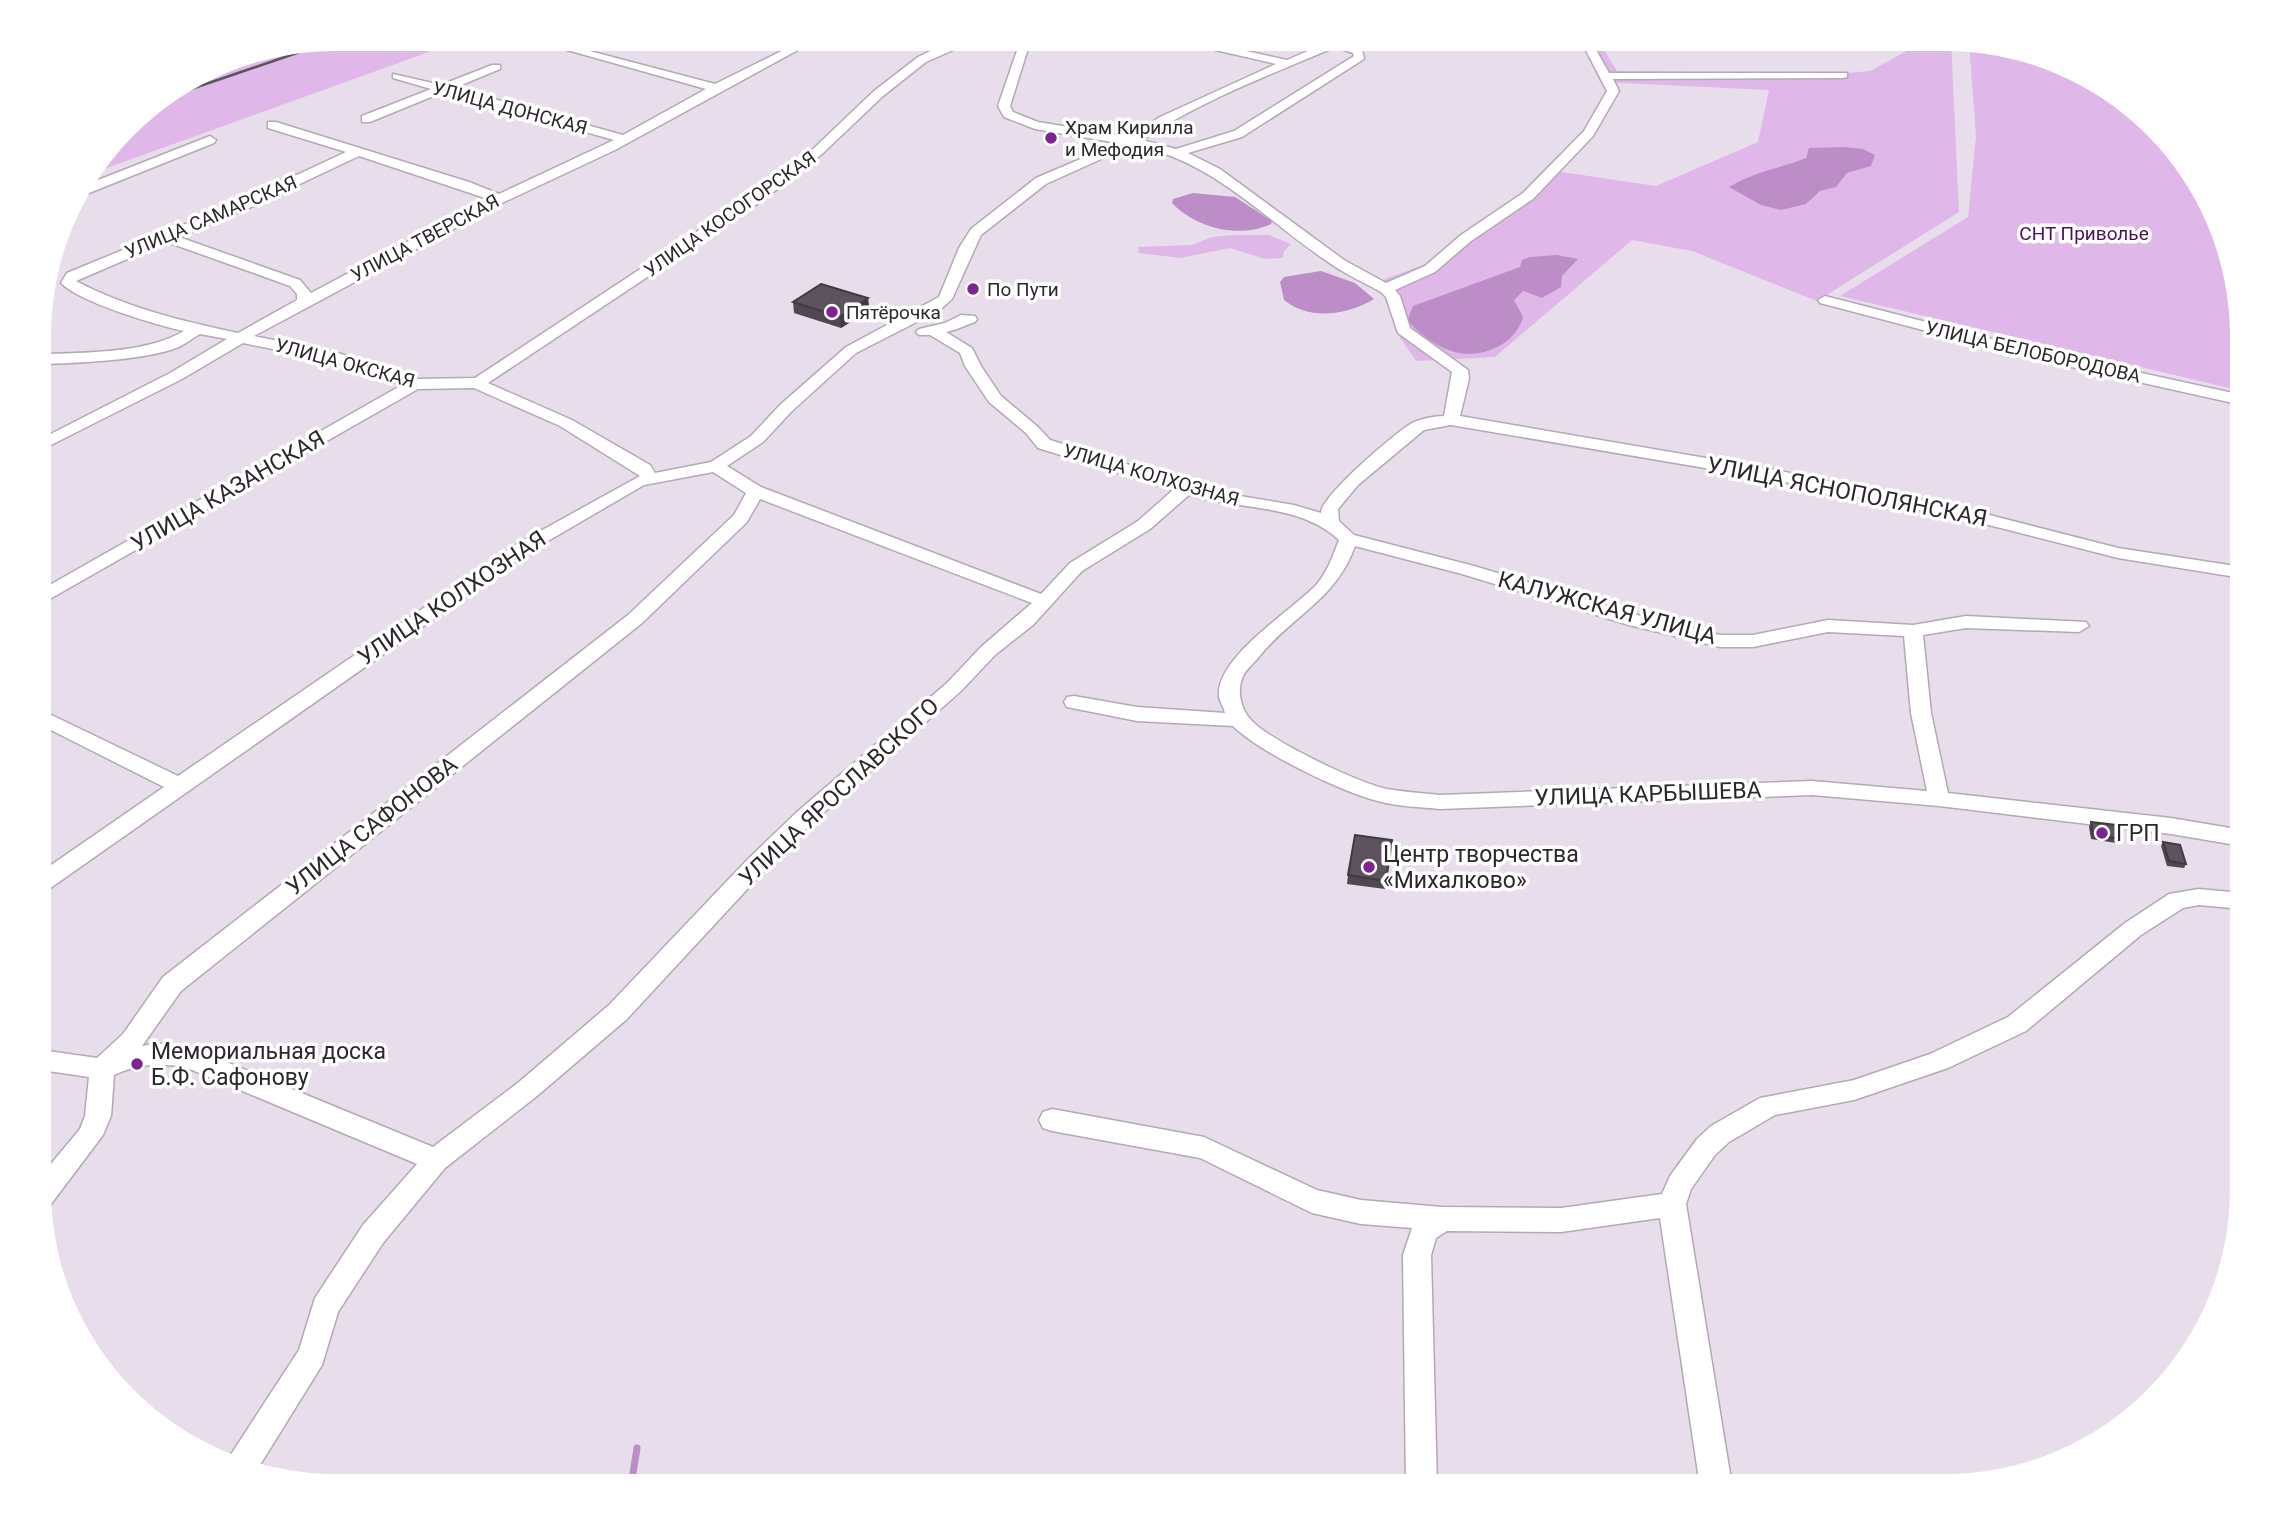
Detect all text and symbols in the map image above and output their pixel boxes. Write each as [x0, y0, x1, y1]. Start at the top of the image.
street label: УЛИЦА ДОНСКАЯ [430, 76, 590, 140]
place label: Храм Кирилла и Мефодия [1065, 116, 1194, 161]
marker: Храм Кирилла и Мефодия [1043, 130, 1059, 146]
street label: УЛИЦА КОСОГОРСКАЯ [640, 146, 820, 282]
street label: УЛИЦА САМАРСКАЯ [122, 170, 300, 264]
street label: УЛИЦА ТВЕРСКАЯ [347, 189, 503, 287]
park label: СНТ Приволье [2019, 222, 2149, 245]
place label: По Пути [987, 278, 1059, 301]
marker: По Пути [965, 281, 981, 297]
place label: Пятёрочка [846, 301, 941, 324]
marker: Пятёрочка [824, 304, 840, 320]
street label: УЛИЦА БЕЛОБОРОДОВА [1923, 316, 2143, 388]
street label: УЛИЦА ОКСКАЯ [273, 333, 417, 393]
street label: УЛИЦА КАЗАНСКАЯ [127, 425, 329, 557]
street label: УЛИЦА КОЛХОЗНАЯ [1060, 439, 1242, 511]
street label: УЛИЦА ЯСНОПОЛЯНСКАЯ [1705, 452, 1989, 532]
street label: УЛИЦА КОЛХОЗНАЯ [353, 525, 551, 671]
street label: КАЛУЖСКАЯ УЛИЦА [1495, 566, 1719, 650]
street label: УЛИЦА ЯРОСЛАВСКОГО [734, 692, 944, 892]
street label: УЛИЦА САФОНОВА [281, 751, 463, 901]
street label: УЛИЦА КАРБЫШЕВА [1534, 777, 1762, 811]
place label: ГРП [2116, 820, 2160, 847]
marker: ГРП [2094, 825, 2110, 841]
place label: Центр творчества «Михалково» [1383, 841, 1579, 894]
marker: Центр творчества «Михалково» [1361, 859, 1377, 875]
place label: Мемориальная доска Б.Ф. Сафонову [151, 1038, 386, 1091]
marker: Мемориальная доска Б.Ф. Сафонову [129, 1056, 145, 1072]

